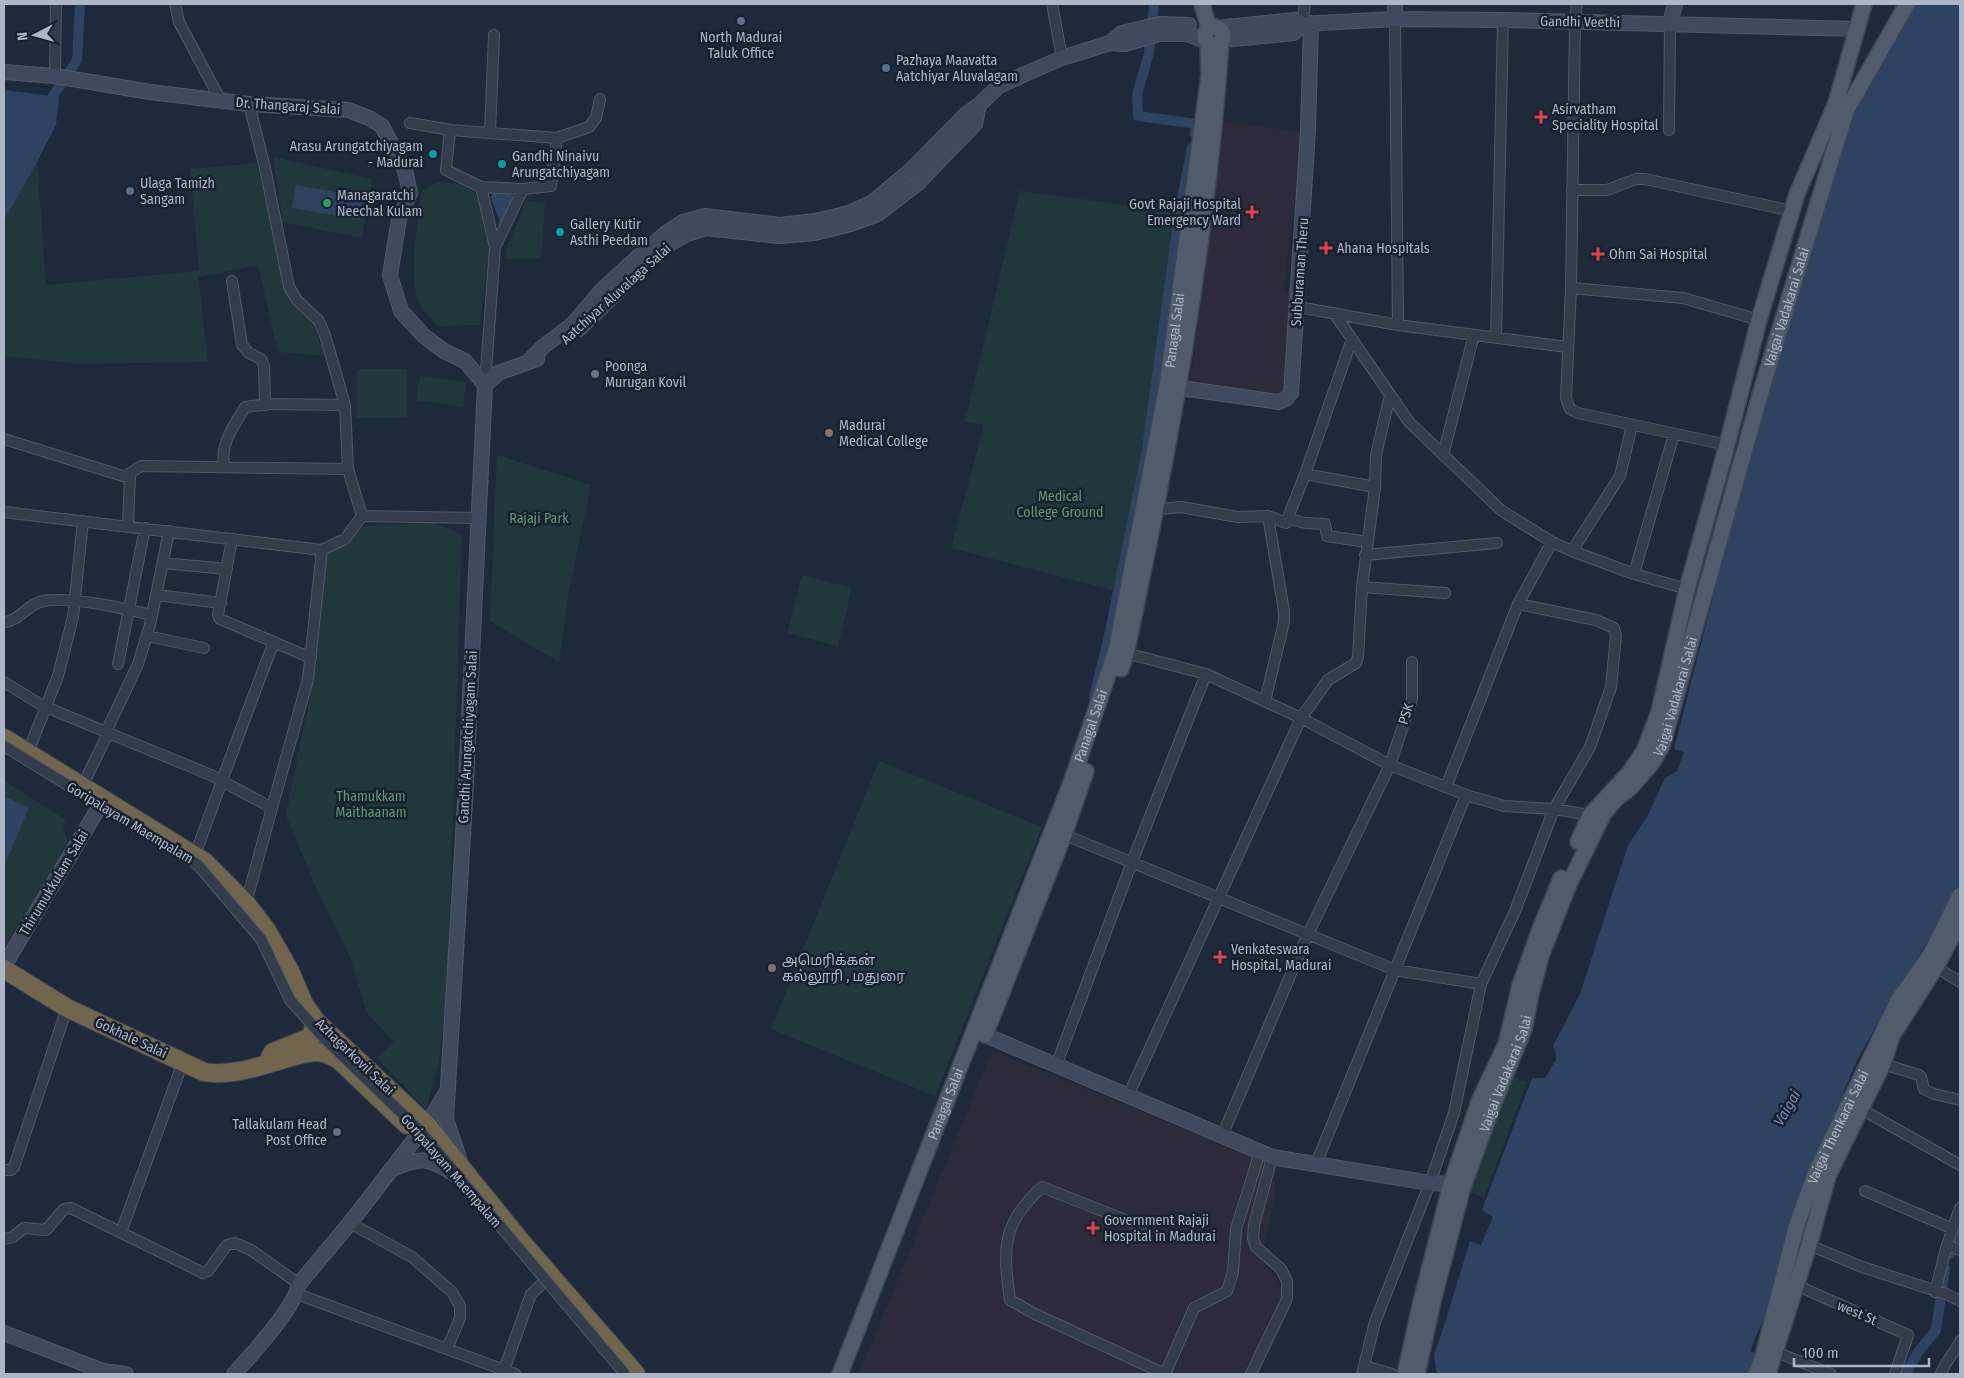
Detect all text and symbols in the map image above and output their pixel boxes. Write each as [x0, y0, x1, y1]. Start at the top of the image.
north arrow [10, 10, 60, 60]
street label: Gandhi Veethi [1540, 13, 1620, 31]
marker: North Madurai Taluk Office [735, 15, 747, 27]
place label: North Madurai Taluk Office [700, 29, 782, 62]
text: N [14, 31, 31, 41]
place label: Pazhaya Maavatta Aatchiyar Aluvalagam [896, 52, 1018, 85]
marker: Pazhaya Maavatta Aatchiyar Aluvalagam [880, 62, 892, 74]
street label: Dr. Thangaraj Salai [235, 94, 341, 118]
place label: Asirvatham Speciality Hospital [1552, 101, 1659, 134]
marker: Asirvatham Speciality Hospital [1534, 110, 1548, 124]
place label: Arasu Arungatchiyagam - Madurai [290, 138, 423, 171]
marker: Arasu Arungatchiyagam - Madurai [427, 148, 439, 160]
place label: Gandhi Ninaivu Arungatchiyagam [512, 148, 610, 181]
marker: Gandhi Ninaivu Arungatchiyagam [496, 158, 508, 170]
place label: Ulaga Tamizh Sangam [140, 175, 215, 208]
marker: Ulaga Tamizh Sangam [124, 185, 136, 197]
place label: Managaratchi Neechal Kulam [337, 187, 422, 220]
place label: Govt Rajaji Hospital Emergency Ward [1129, 196, 1241, 229]
marker: Managaratchi Neechal Kulam [321, 197, 333, 209]
marker: Govt Rajaji Hospital Emergency Ward [1245, 205, 1259, 219]
place label: Gallery Kutir Asthi Peedam [570, 216, 648, 249]
street label: Subburaman Theru [1288, 217, 1312, 327]
marker: Gallery Kutir Asthi Peedam [554, 226, 566, 238]
street label: Aatchiyar Aluvalaga Salai [557, 240, 675, 348]
place label: Ahana Hospitals [1337, 240, 1430, 257]
marker: Ahana Hospitals [1319, 241, 1333, 255]
street label: Vaigai Vadakarai Salai [1760, 245, 1813, 369]
place label: Ohm Sai Hospital [1609, 246, 1708, 263]
marker: Ohm Sai Hospital [1591, 247, 1605, 261]
street label: Panagal Salai [1161, 292, 1188, 369]
place label: Poonga Murugan Kovil [605, 358, 687, 391]
marker: Poonga Murugan Kovil [589, 368, 601, 380]
place label: Madurai Medical College [839, 417, 928, 450]
marker: Madurai Medical College [823, 427, 835, 439]
park label: Medical College Ground [1016, 488, 1104, 521]
park label: Rajaji Park [509, 510, 569, 527]
street label: Vaigai Vadakarai Salai [1649, 635, 1701, 759]
street label: Gandhi Arungatchiyagam Salai [455, 650, 481, 824]
street label: Panagal Salai [1070, 687, 1111, 764]
street label: PSK [1395, 701, 1418, 727]
street label: Goripalayam Maempalam [64, 778, 196, 868]
park label: Thamukkam Maithaanam [336, 788, 406, 821]
street label: Thirumukkulam Salai [16, 827, 92, 939]
place label: Venkateswara Hospital, Madurai [1231, 941, 1331, 974]
marker: Venkateswara Hospital, Madurai [1213, 950, 1227, 964]
place label: அமெரிக்கன் கல்லூரி , மதுரை [782, 952, 905, 986]
marker: அமெரிக்கன் கல்லூரி , மதுரை [766, 962, 778, 974]
street label: Gokhale Salai [92, 1014, 170, 1062]
street label: Vaigai Vadakarai Salai [1475, 1014, 1535, 1134]
street label: Azhagarkovil Salai [312, 1015, 398, 1099]
street label: Panagal Salai [924, 1066, 967, 1142]
street label: Vaigai Thenkarai Salai [1804, 1067, 1872, 1186]
water label: Vaigai [1770, 1087, 1804, 1129]
street label: Goripalayam Maempalam [397, 1111, 505, 1231]
place label: Tallakulam Head Post Office [232, 1116, 327, 1149]
marker: Tallakulam Head Post Office [331, 1126, 343, 1138]
place label: Government Rajaji Hospital in Madurai [1104, 1212, 1216, 1245]
marker: Government Rajaji Hospital in Madurai [1086, 1221, 1100, 1235]
street label: west St [1835, 1297, 1880, 1329]
scale bar [1794, 1336, 1929, 1368]
text: 100 m [1802, 1344, 1839, 1362]

